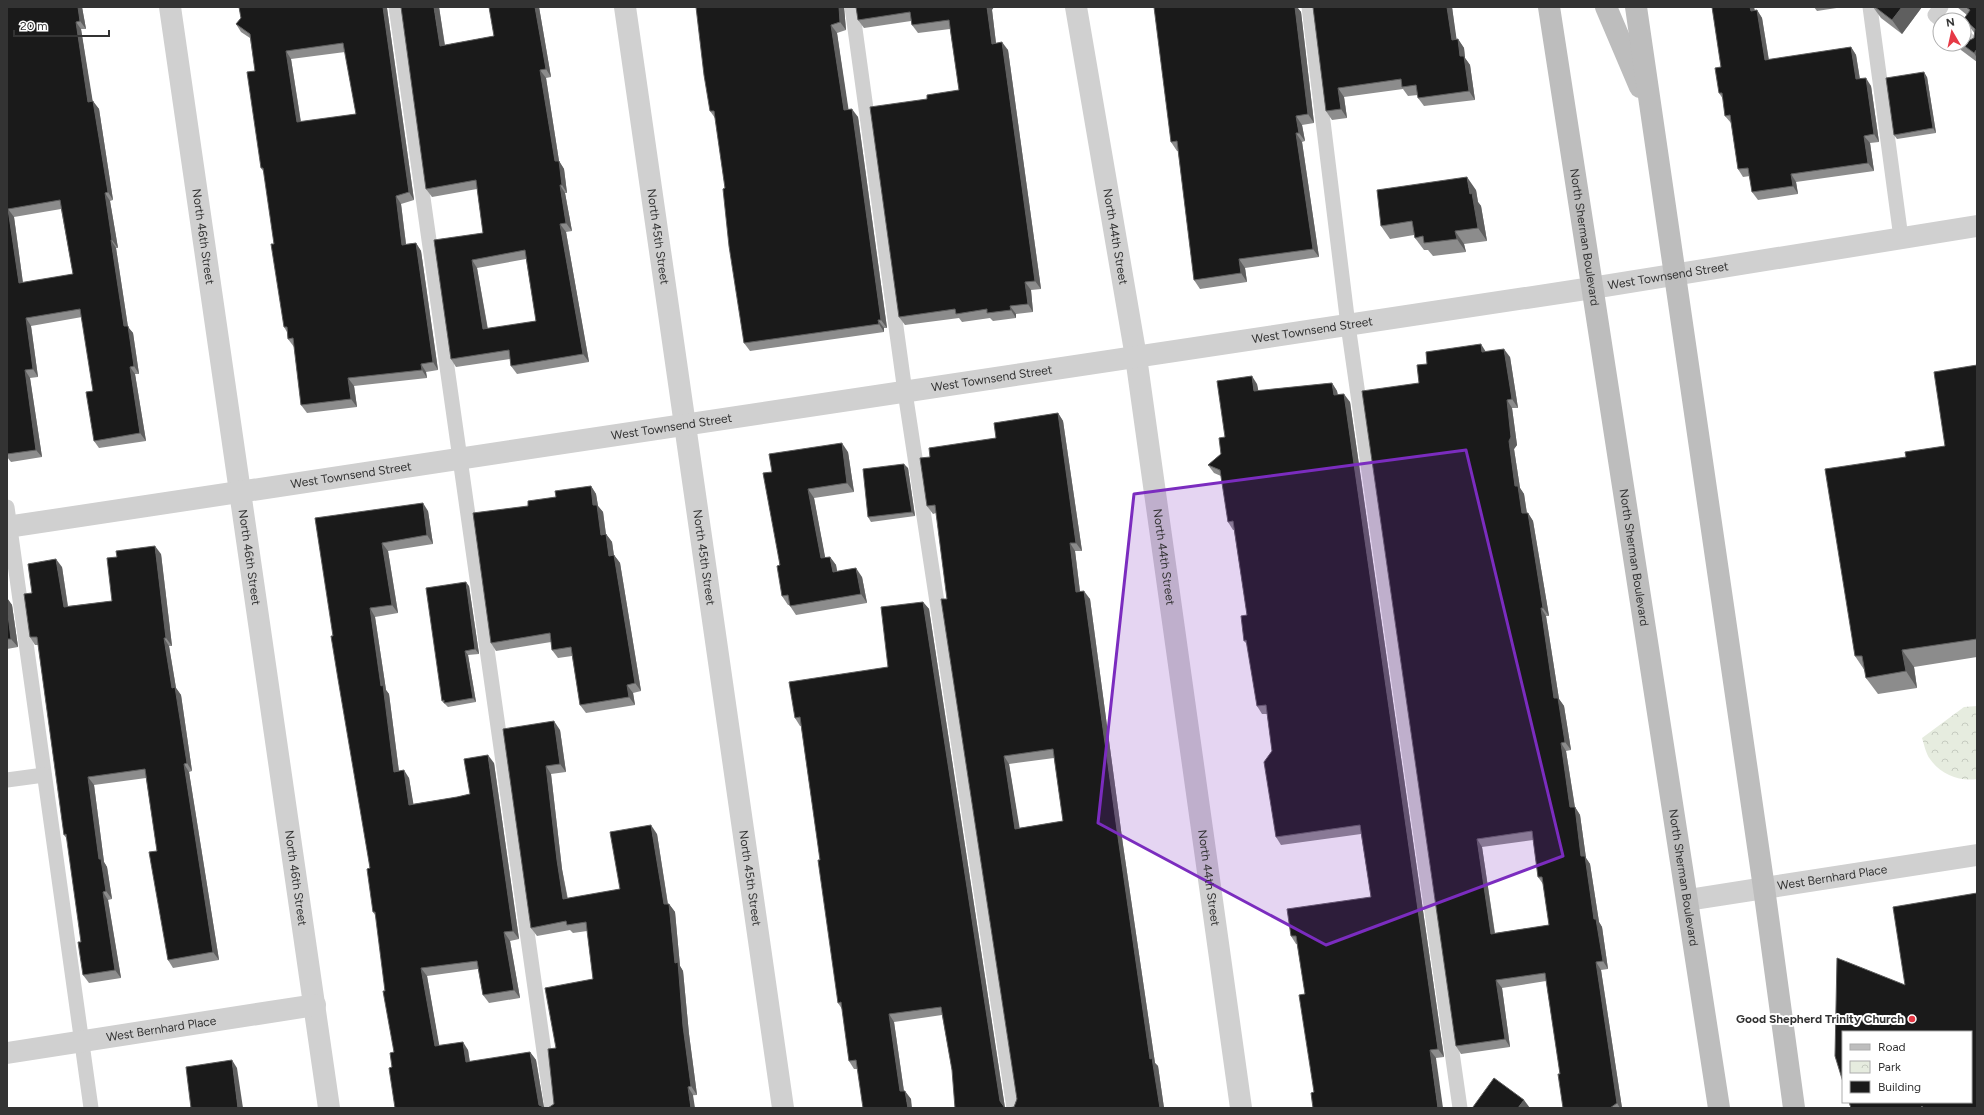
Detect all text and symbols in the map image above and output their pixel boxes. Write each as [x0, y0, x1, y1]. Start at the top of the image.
scale bar [14, 12, 109, 38]
north arrow [1932, 12, 1972, 52]
text: N [1945, 16, 1956, 30]
text: 20 m [20, 19, 48, 33]
street label: North Sherman Boulevard [1567, 168, 1602, 307]
street label: North 46th Street [189, 188, 217, 286]
street label: North 45th Street [644, 188, 672, 286]
street label: North 44th Street [1100, 188, 1131, 286]
street label: West Townsend Street [1607, 259, 1730, 292]
street label: West Townsend Street [1251, 314, 1374, 346]
street label: West Townsend Street [930, 362, 1054, 395]
street label: West Townsend Street [610, 411, 733, 443]
street label: West Townsend Street [290, 459, 413, 491]
street label: North Sherman Boulevard [1616, 488, 1651, 627]
street label: North 46th Street [236, 508, 263, 607]
street label: North 45th Street [690, 508, 718, 607]
street label: North 44th Street [1150, 508, 1178, 607]
street label: North Sherman Boulevard [1666, 808, 1701, 947]
street label: North 46th Street [282, 829, 310, 927]
street label: North 45th Street [736, 829, 764, 927]
street label: North 44th Street [1195, 829, 1223, 927]
street label: West Bernhard Place [1776, 862, 1889, 893]
place label: Good Shepherd Trinity Church [1736, 1012, 1904, 1026]
street label: West Bernhard Place [105, 1013, 218, 1044]
marker: Good Shepherd Trinity Church [1907, 1014, 1917, 1024]
legend [1842, 1031, 1972, 1103]
text: Road [1878, 1040, 1906, 1054]
text: Park [1878, 1060, 1901, 1074]
text: Building [1878, 1080, 1921, 1094]

